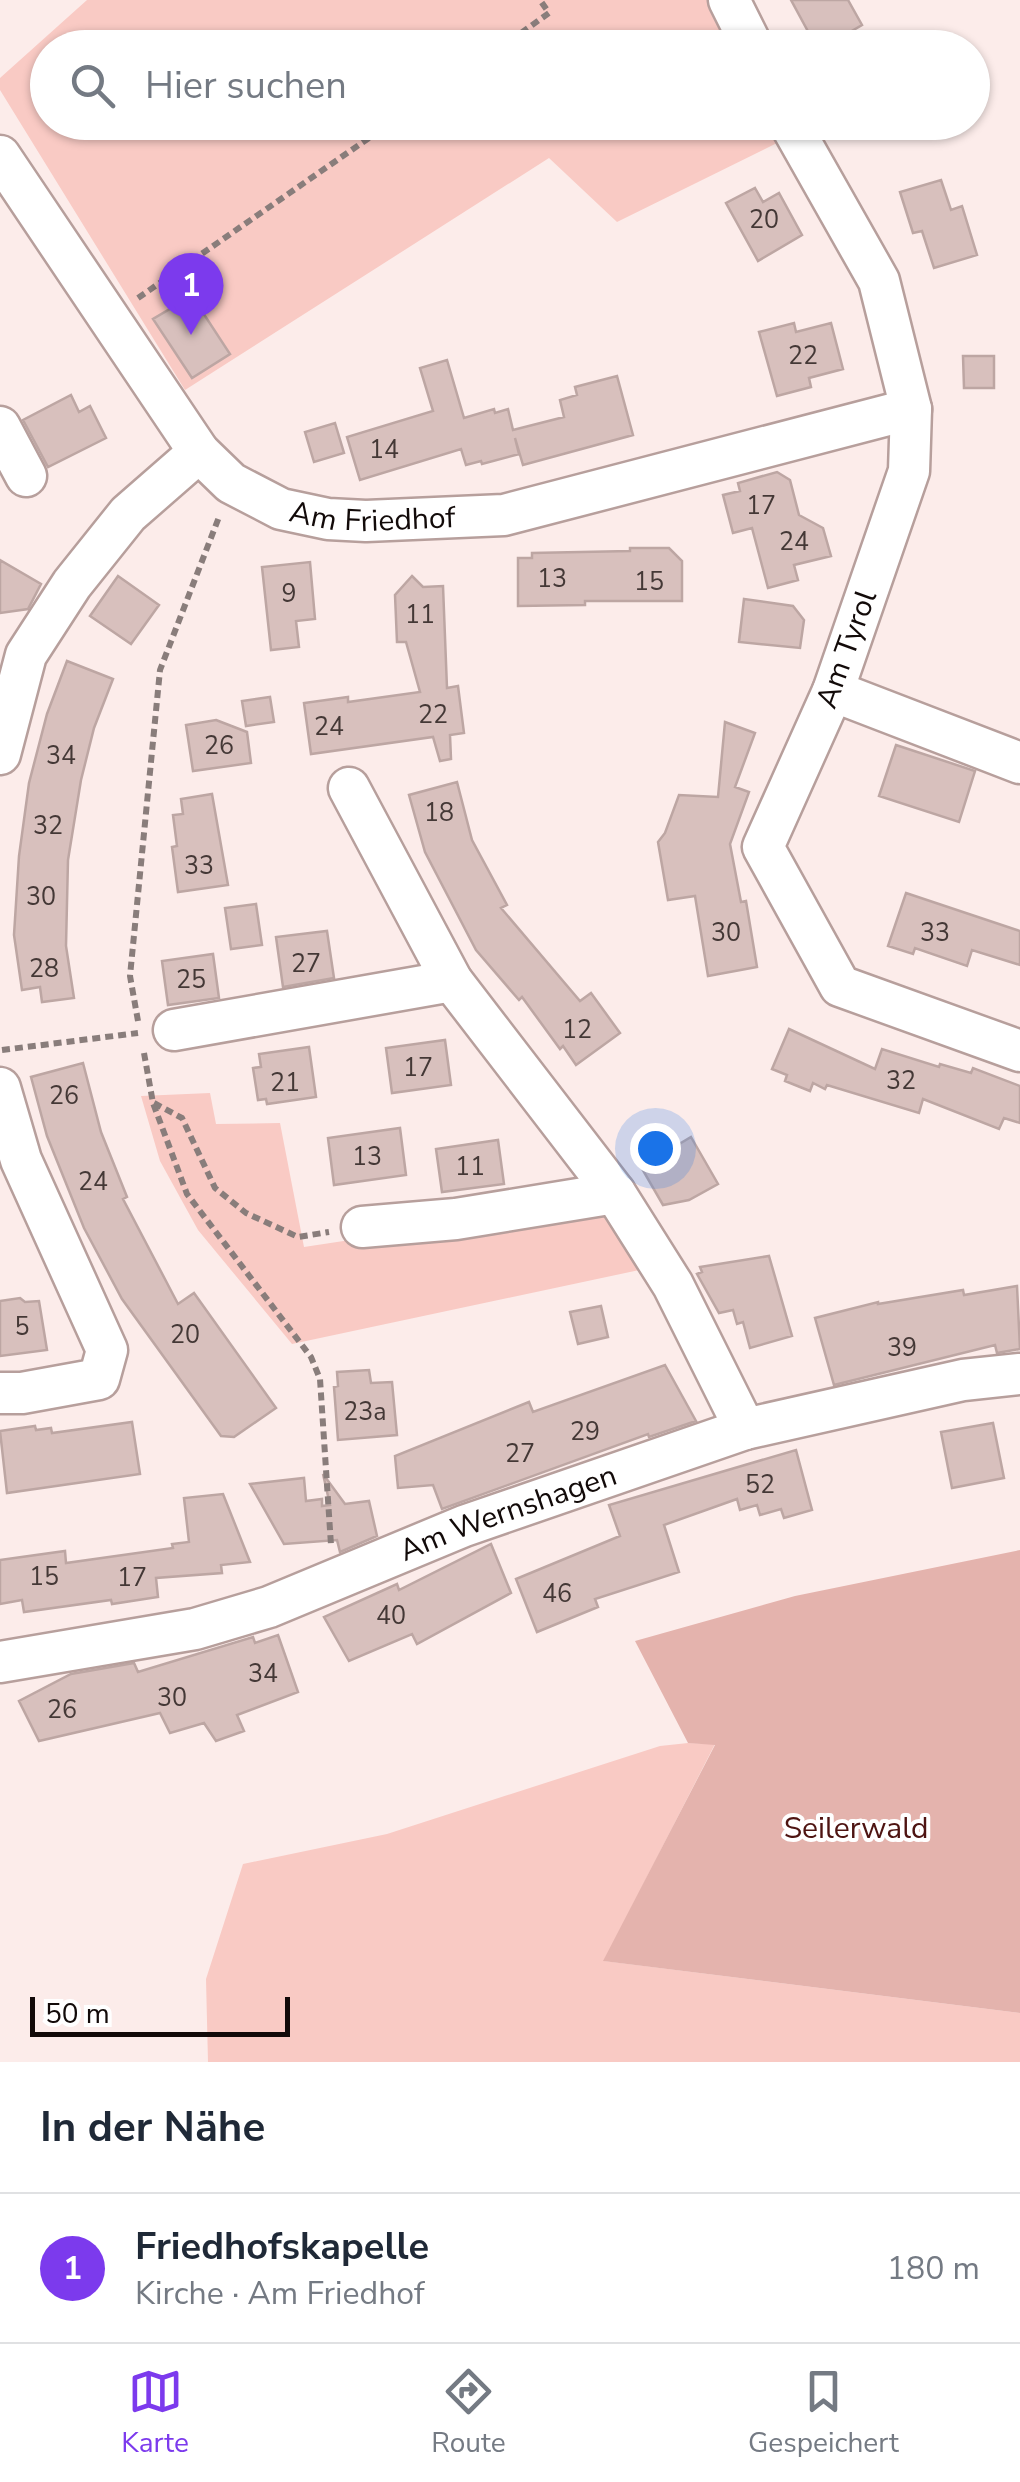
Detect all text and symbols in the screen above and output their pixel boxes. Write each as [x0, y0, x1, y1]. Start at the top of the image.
search box [30, 30, 990, 140]
icon: search [65, 58, 120, 113]
text: Hier suchen [145, 60, 347, 111]
house number: 20 [749, 203, 779, 237]
pin: 1 [158, 252, 224, 335]
house number: 22 [788, 339, 818, 373]
house number: 14 [369, 433, 399, 467]
house number: 17 [746, 489, 776, 523]
street label: Am Friedhof [286, 491, 457, 542]
house number: 24 [779, 525, 809, 559]
house number: 13 [537, 562, 567, 596]
house number: 15 [634, 565, 664, 599]
house number: 9 [281, 577, 297, 611]
street label: Am Tyrol [806, 584, 887, 714]
house number: 11 [405, 598, 435, 632]
house number: 22 [418, 698, 448, 732]
house number: 24 [314, 710, 344, 744]
house number: 26 [204, 729, 234, 763]
house number: 34 [46, 739, 76, 773]
house number: 18 [424, 796, 454, 830]
house number: 32 [33, 809, 63, 843]
house number: 33 [184, 849, 214, 883]
house number: 30 [26, 880, 56, 914]
house number: 30 [711, 916, 741, 950]
house number: 33 [920, 916, 950, 950]
house number: 27 [291, 947, 321, 981]
house number: 28 [29, 952, 59, 986]
house number: 25 [176, 963, 206, 997]
house number: 12 [562, 1013, 592, 1047]
house number: 17 [403, 1051, 433, 1085]
house number: 32 [886, 1064, 916, 1098]
house number: 21 [270, 1066, 300, 1100]
house number: 26 [49, 1079, 79, 1113]
your location [630, 1123, 681, 1174]
house number: 13 [352, 1140, 382, 1174]
house number: 11 [455, 1150, 485, 1184]
house number: 24 [78, 1165, 108, 1199]
house number: 5 [14, 1310, 30, 1344]
house number: 20 [170, 1318, 200, 1352]
house number: 39 [887, 1331, 917, 1365]
house number: 23a [343, 1395, 387, 1429]
house number: 29 [570, 1415, 600, 1449]
house number: 27 [505, 1437, 535, 1471]
street label: Am Wernshagen [393, 1455, 622, 1572]
house number: 52 [745, 1468, 775, 1502]
house number: 15 [29, 1560, 59, 1594]
house number: 17 [117, 1561, 147, 1595]
house number: 46 [542, 1577, 572, 1611]
house number: 40 [376, 1599, 406, 1633]
house number: 34 [248, 1657, 278, 1691]
house number: 30 [157, 1681, 187, 1715]
house number: 26 [47, 1693, 77, 1727]
park label: Seilerwald [784, 1808, 928, 1849]
scale bar [30, 1992, 290, 2036]
text: 50 m [45, 1995, 110, 2033]
text: In der Nähe [40, 2099, 265, 2156]
text: Friedhofskapelle [135, 2221, 429, 2272]
text: 1 [63, 2247, 82, 2290]
text: 180 m [887, 2247, 980, 2290]
text: Kirche · Am Friedhof [135, 2272, 425, 2315]
tab: Karte [121, 2364, 189, 2462]
tab: Route [431, 2364, 506, 2462]
tab: Gespeichert [748, 2364, 899, 2462]

